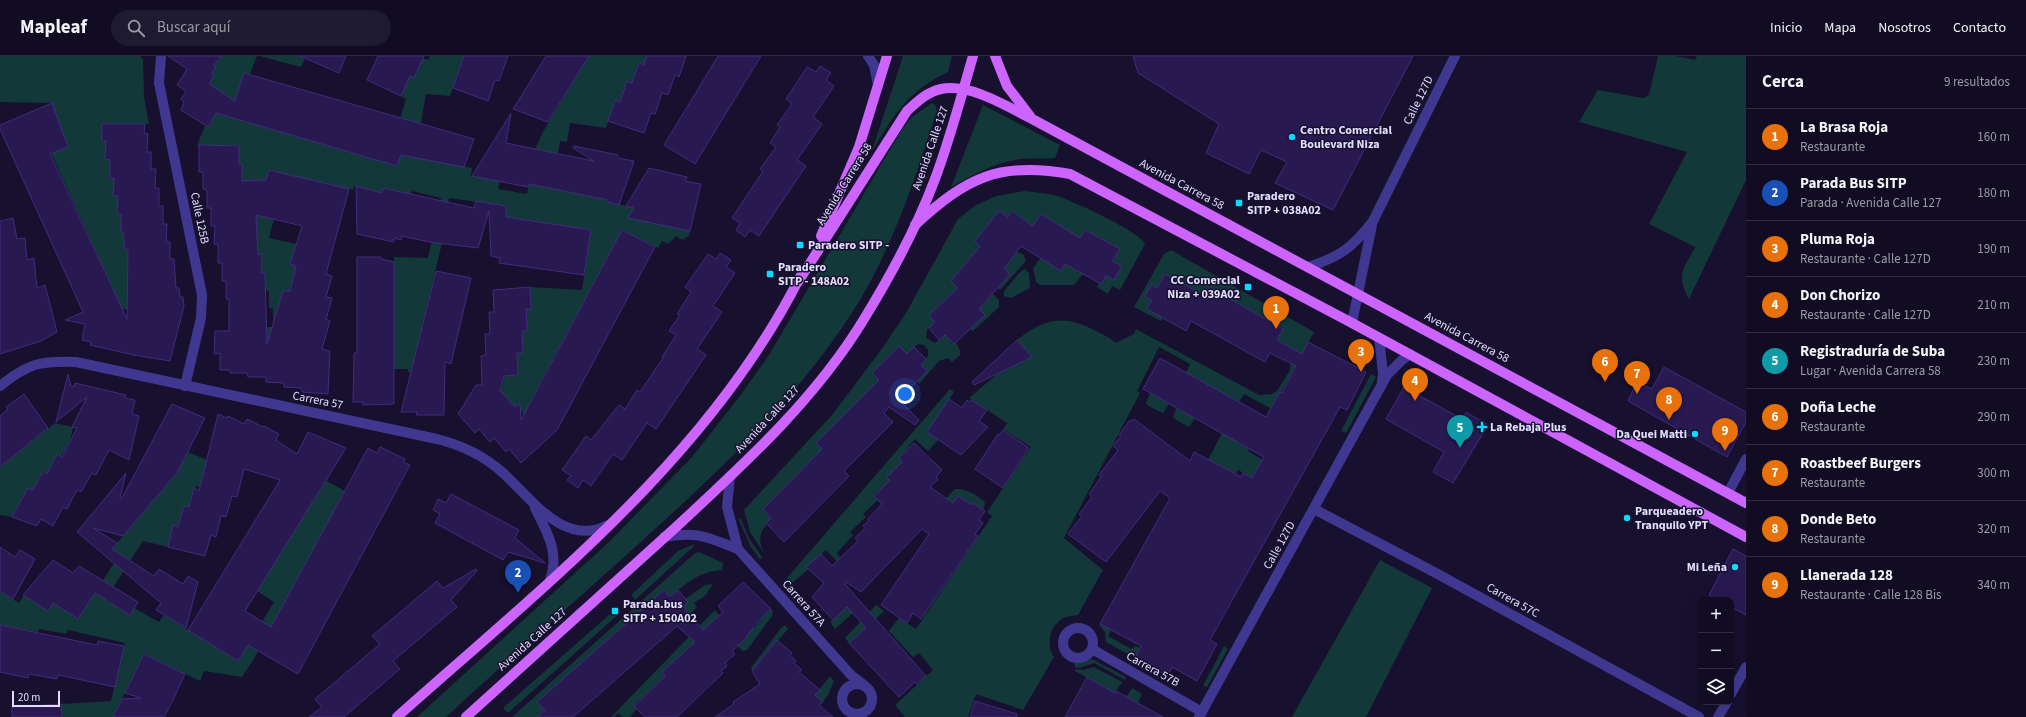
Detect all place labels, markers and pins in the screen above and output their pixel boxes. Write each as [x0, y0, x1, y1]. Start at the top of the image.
place label: Centro Comercial Boulevard Niza [1300, 122, 1392, 153]
marker: Centro Comercial Boulevard Niza [1287, 132, 1297, 142]
place label: Paradero SITP + 038A02 [1247, 188, 1321, 219]
marker: Paradero SITP + 038A02 [1234, 198, 1244, 208]
place label: Paradero SITP - [808, 237, 889, 254]
marker: Paradero SITP - [795, 240, 805, 250]
place label: Paradero SITP - 148A02 [778, 259, 849, 290]
marker: Paradero SITP - 148A02 [765, 269, 775, 279]
place label: CC Comercial Niza + 039A02 [1167, 272, 1241, 303]
marker: CC Comercial Niza + 039A02 [1243, 282, 1253, 292]
pin: 1 [1263, 296, 1289, 329]
pin: 3 [1348, 339, 1374, 372]
pin: 6 [1592, 349, 1618, 382]
pin: 7 [1624, 361, 1650, 394]
pin: 4 [1402, 368, 1428, 401]
pin: 8 [1656, 387, 1682, 420]
pin: 5 [1447, 415, 1473, 448]
pin: 9 [1712, 418, 1738, 451]
place label: La Rebaja Plus [1490, 419, 1566, 436]
marker: La Rebaja Plus [1477, 422, 1487, 432]
place label: Da Quei Matti [1616, 426, 1687, 443]
marker: Da Quei Matti [1690, 429, 1700, 439]
place label: Parqueadero Tranquilo YPT [1635, 503, 1709, 534]
marker: Parqueadero Tranquilo YPT [1622, 513, 1632, 523]
place label: Mi Leña [1687, 559, 1727, 576]
pin: 2 [505, 560, 531, 593]
marker: Mi Leña [1730, 562, 1740, 572]
place label: Parada.bus SITP + 150A02 [623, 596, 697, 627]
marker: Parada.bus SITP + 150A02 [610, 606, 620, 616]

